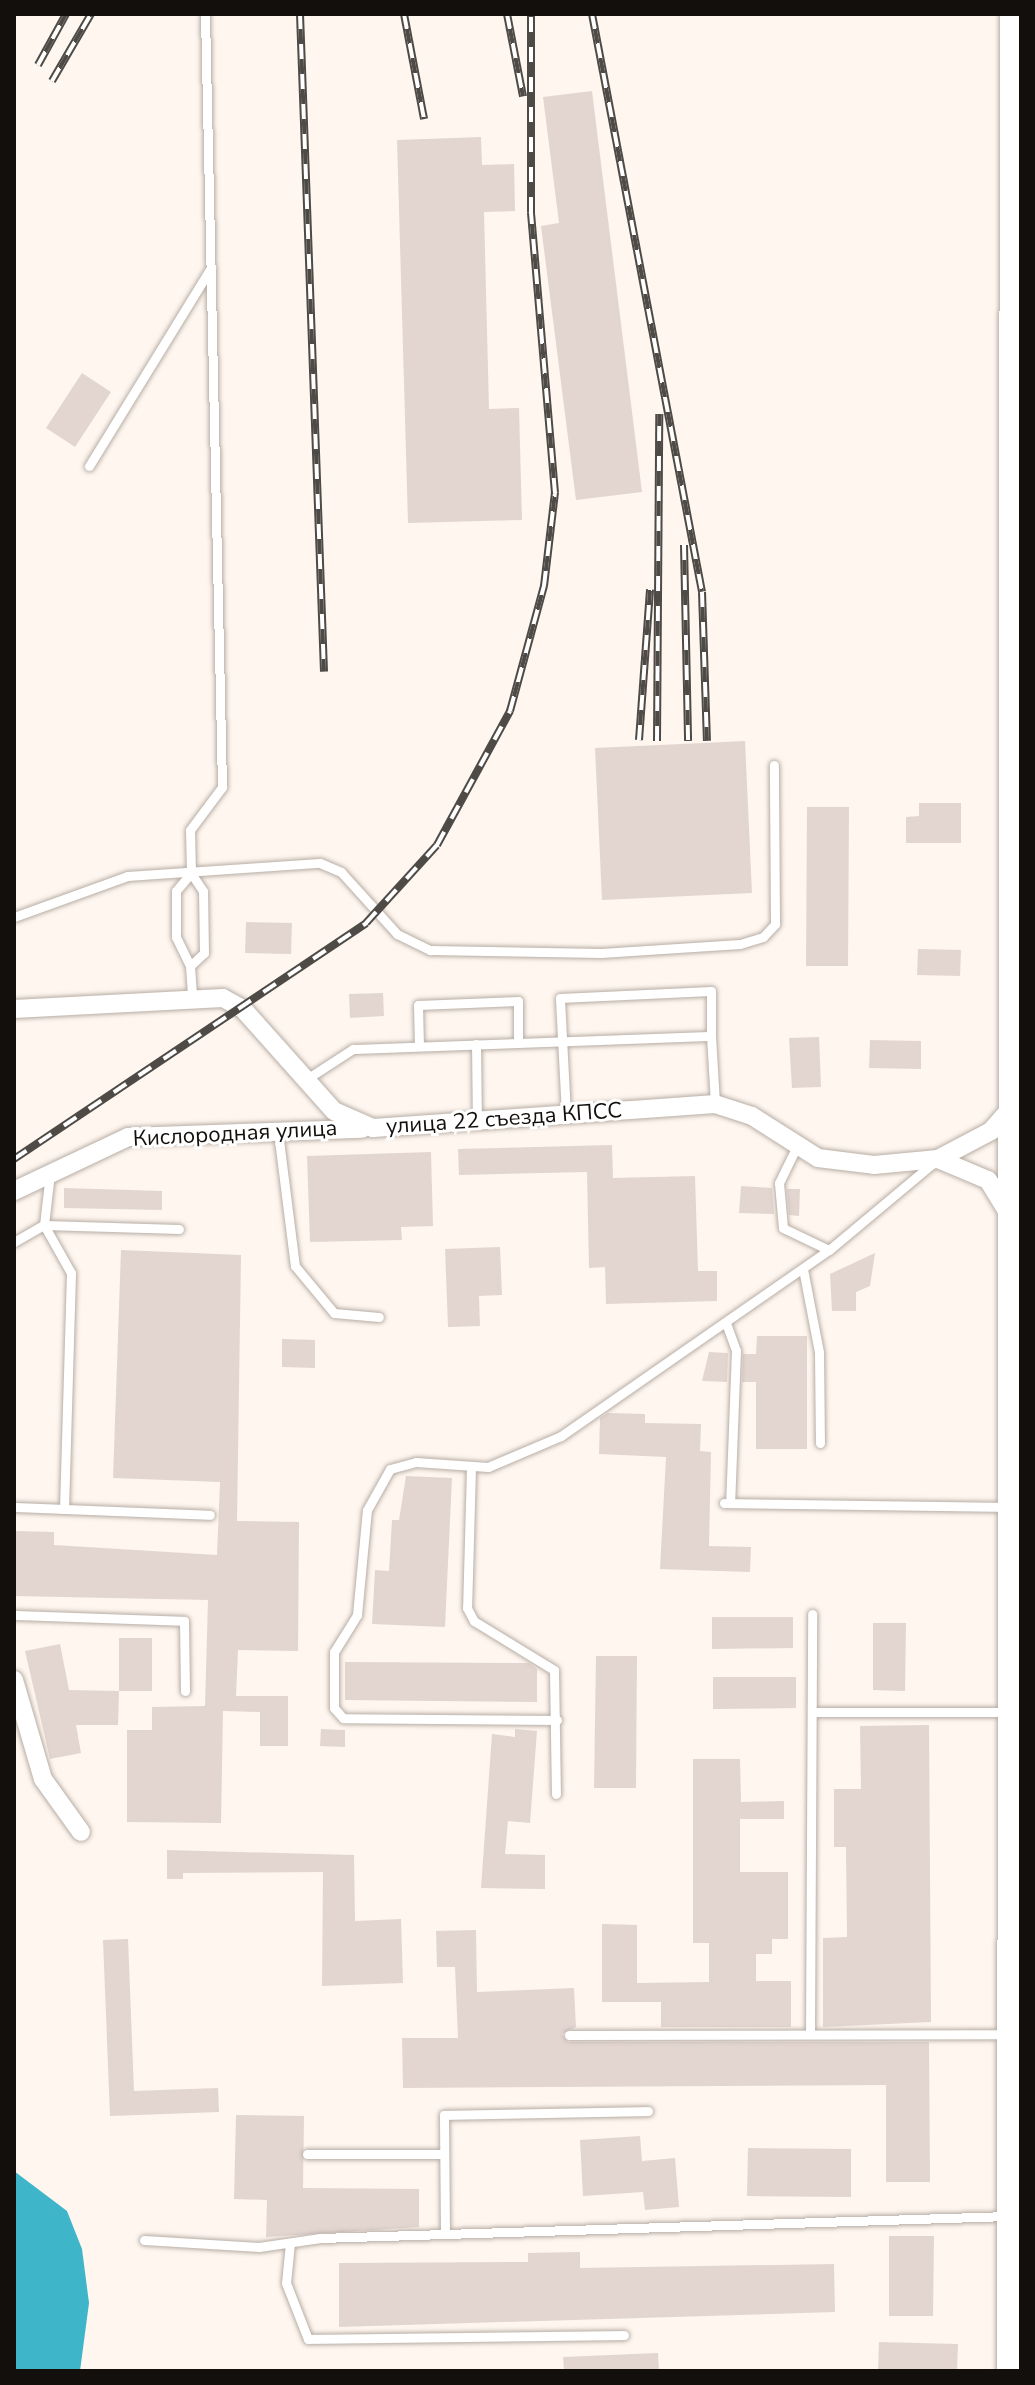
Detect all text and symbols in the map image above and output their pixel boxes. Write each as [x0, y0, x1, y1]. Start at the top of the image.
street label: улица 22 съезда КПСС [385, 1098, 623, 1140]
street label: Кислородная улица [132, 1115, 338, 1153]

